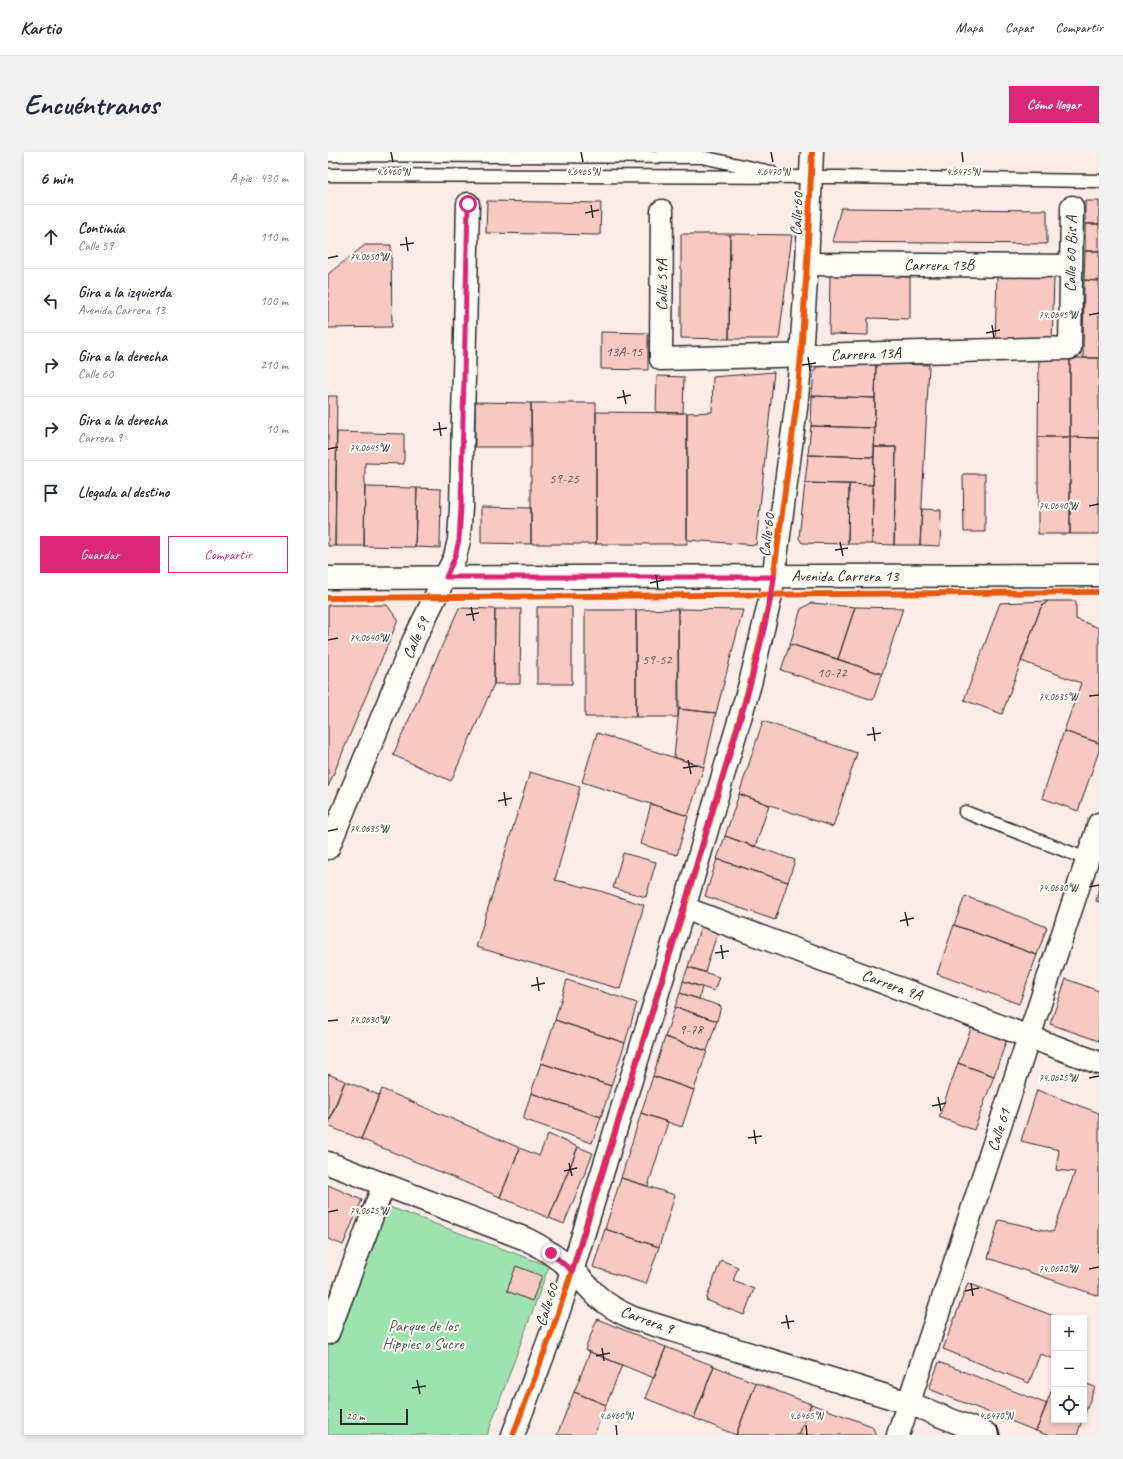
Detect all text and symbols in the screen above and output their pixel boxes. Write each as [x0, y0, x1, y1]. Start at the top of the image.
text: Kartio [20, 16, 61, 40]
text: Mapa [956, 19, 983, 36]
text: Capas [1005, 19, 1033, 36]
text: Compartir [1055, 19, 1103, 36]
button: Cómo llegar [1009, 86, 1099, 123]
text: Encuéntranos [24, 87, 159, 122]
text: 4.6460°N [376, 165, 412, 178]
text: 4.6465°N [566, 165, 602, 178]
text: 4.6470°N [756, 165, 792, 178]
text: 4.6475°N [946, 165, 982, 178]
text: 6 min [40, 168, 73, 189]
text: A pie · 430 m [230, 170, 288, 186]
street label: Calle 60 [786, 190, 808, 236]
route start [459, 195, 477, 213]
street label: Calle 60 Bis A [1060, 215, 1082, 292]
text: Continúa [78, 219, 125, 238]
icon: ahead [40, 226, 62, 248]
text: 110 m [260, 229, 288, 245]
text: Calle 59 [78, 238, 113, 254]
text: 74.0650°W [349, 250, 390, 263]
street label: Carrera 13B [904, 255, 976, 275]
street label: Calle 59A [652, 258, 672, 311]
text: Gira a la izquierda [78, 283, 171, 302]
icon: left [40, 290, 62, 312]
text: 100 m [260, 293, 288, 309]
text: Avenida Carrera 13 [78, 302, 165, 318]
text: 74.0645°W [1038, 308, 1079, 321]
house number: 13A-15 [606, 343, 643, 360]
street label: Carrera 13A [831, 343, 902, 365]
text: Gira a la derecha [78, 347, 167, 366]
icon: right [40, 354, 62, 376]
text: 210 m [260, 357, 288, 373]
text: Calle 60 [78, 366, 113, 382]
text: Gira a la derecha [78, 411, 167, 430]
icon: right [40, 418, 62, 440]
text: 10 m [266, 421, 288, 437]
text: Carrera 9 [78, 430, 122, 446]
text: 74.0645°W [349, 441, 390, 454]
house number: 59-25 [549, 470, 580, 487]
icon: arrive [40, 482, 62, 504]
text: Llegada al destino [78, 483, 169, 502]
text: 74.0640°W [1038, 499, 1079, 512]
street label: Calle 60 [754, 510, 780, 558]
button: Guardar [40, 536, 160, 573]
button: Compartir [168, 536, 288, 573]
street label: Avenida Carrera 13 [791, 566, 900, 586]
street label: Calle 59 [398, 612, 435, 662]
text: 74.0640°W [349, 631, 390, 644]
house number: 59-52 [642, 651, 674, 668]
house number: 10-72 [817, 664, 849, 681]
text: 74.0635°W [1038, 690, 1079, 703]
text: 74.0635°W [349, 822, 390, 835]
text: 74.0630°W [1038, 881, 1079, 894]
street label: Carrera 9A [859, 965, 926, 1005]
text: 74.0630°W [349, 1013, 390, 1026]
house number: 9-78 [679, 1021, 704, 1038]
text: 74.0625°W [1038, 1071, 1079, 1084]
street label: Calle 61 [983, 1106, 1015, 1154]
text: 74.0625°W [349, 1204, 390, 1217]
route end [542, 1244, 560, 1262]
text: 74.0620°W [1038, 1262, 1079, 1275]
street label: Calle 60 [531, 1280, 564, 1329]
street label: Carrera 9 [618, 1301, 678, 1339]
map controls [1051, 1315, 1087, 1423]
button: + [1051, 1315, 1087, 1351]
park label: Parque de los Hippies o Sucre [382, 1316, 466, 1354]
button: − [1051, 1351, 1087, 1387]
button: locate [1051, 1387, 1087, 1423]
scale bar [340, 1407, 408, 1426]
text: 20 m [346, 1409, 365, 1423]
text: 4.6460°N [599, 1409, 635, 1422]
text: 4.6465°N [789, 1409, 825, 1422]
text: 4.6470°N [979, 1409, 1015, 1422]

